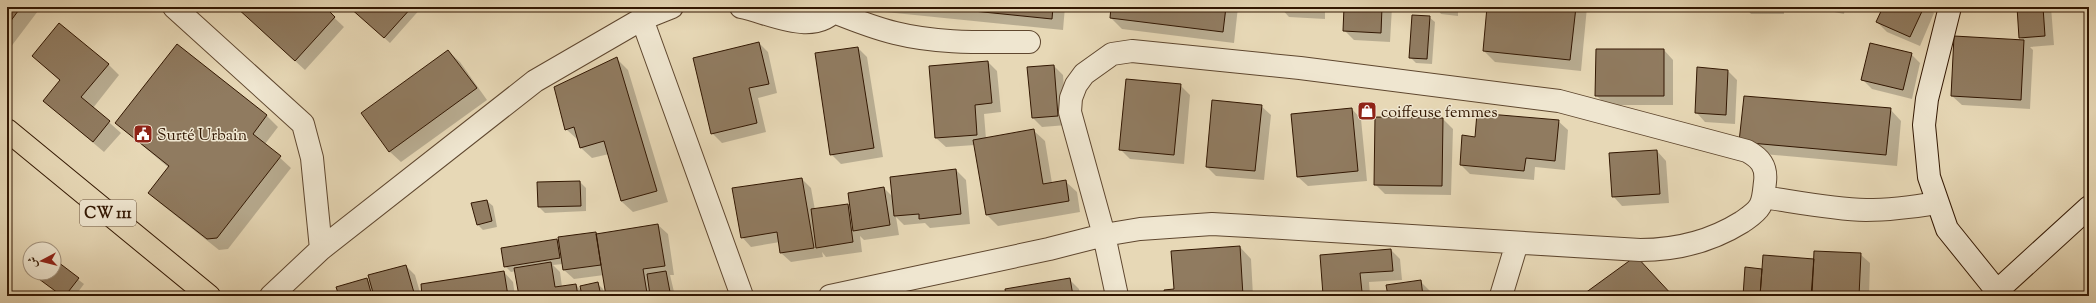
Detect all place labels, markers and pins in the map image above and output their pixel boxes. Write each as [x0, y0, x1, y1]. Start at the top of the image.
shop icon: coiffeuse femmes [1356, 100, 1378, 122]
place label: coiffeuse femmes [1381, 102, 1497, 125]
public building icon: Surté Urbain [132, 123, 154, 145]
place label: Surté Urbain [157, 125, 248, 148]

